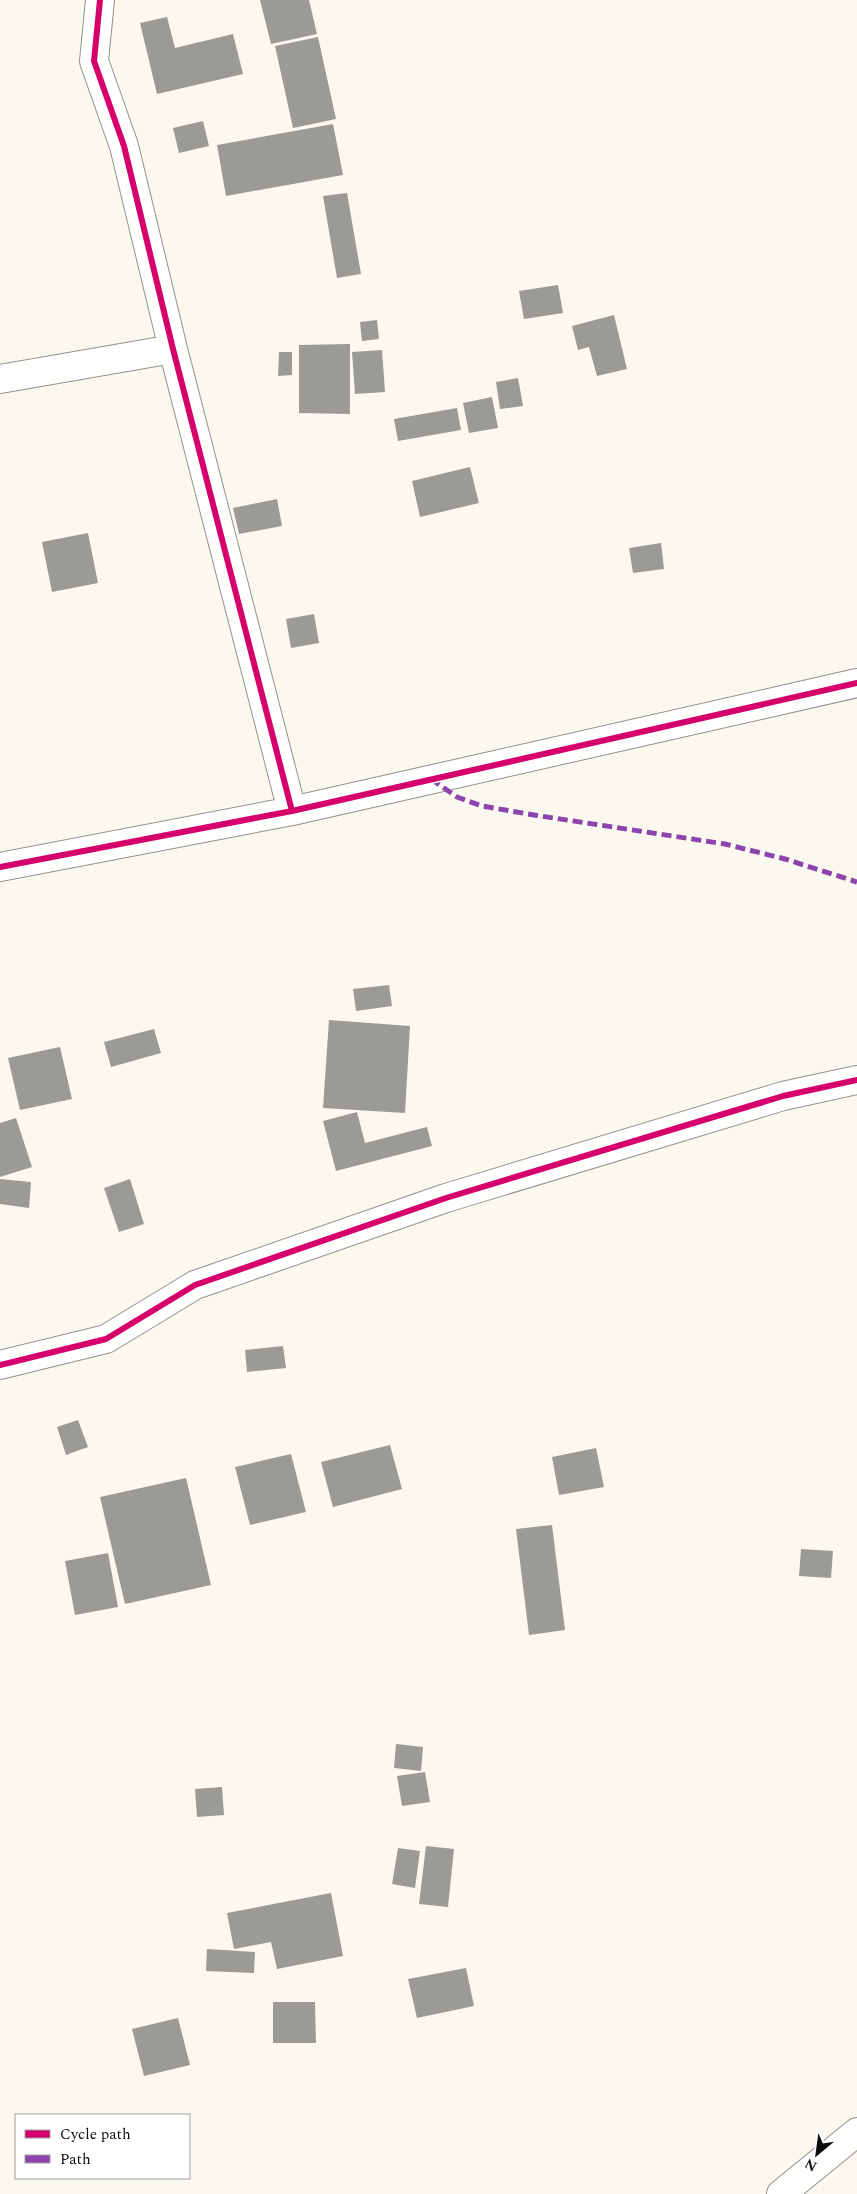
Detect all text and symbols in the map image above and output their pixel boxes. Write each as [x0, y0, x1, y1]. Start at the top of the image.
legend [15, 2114, 190, 2179]
text: Cycle path [60, 2123, 131, 2146]
north arrow [792, 2129, 842, 2179]
text: Path [60, 2148, 91, 2171]
text: N [801, 2153, 821, 2177]

